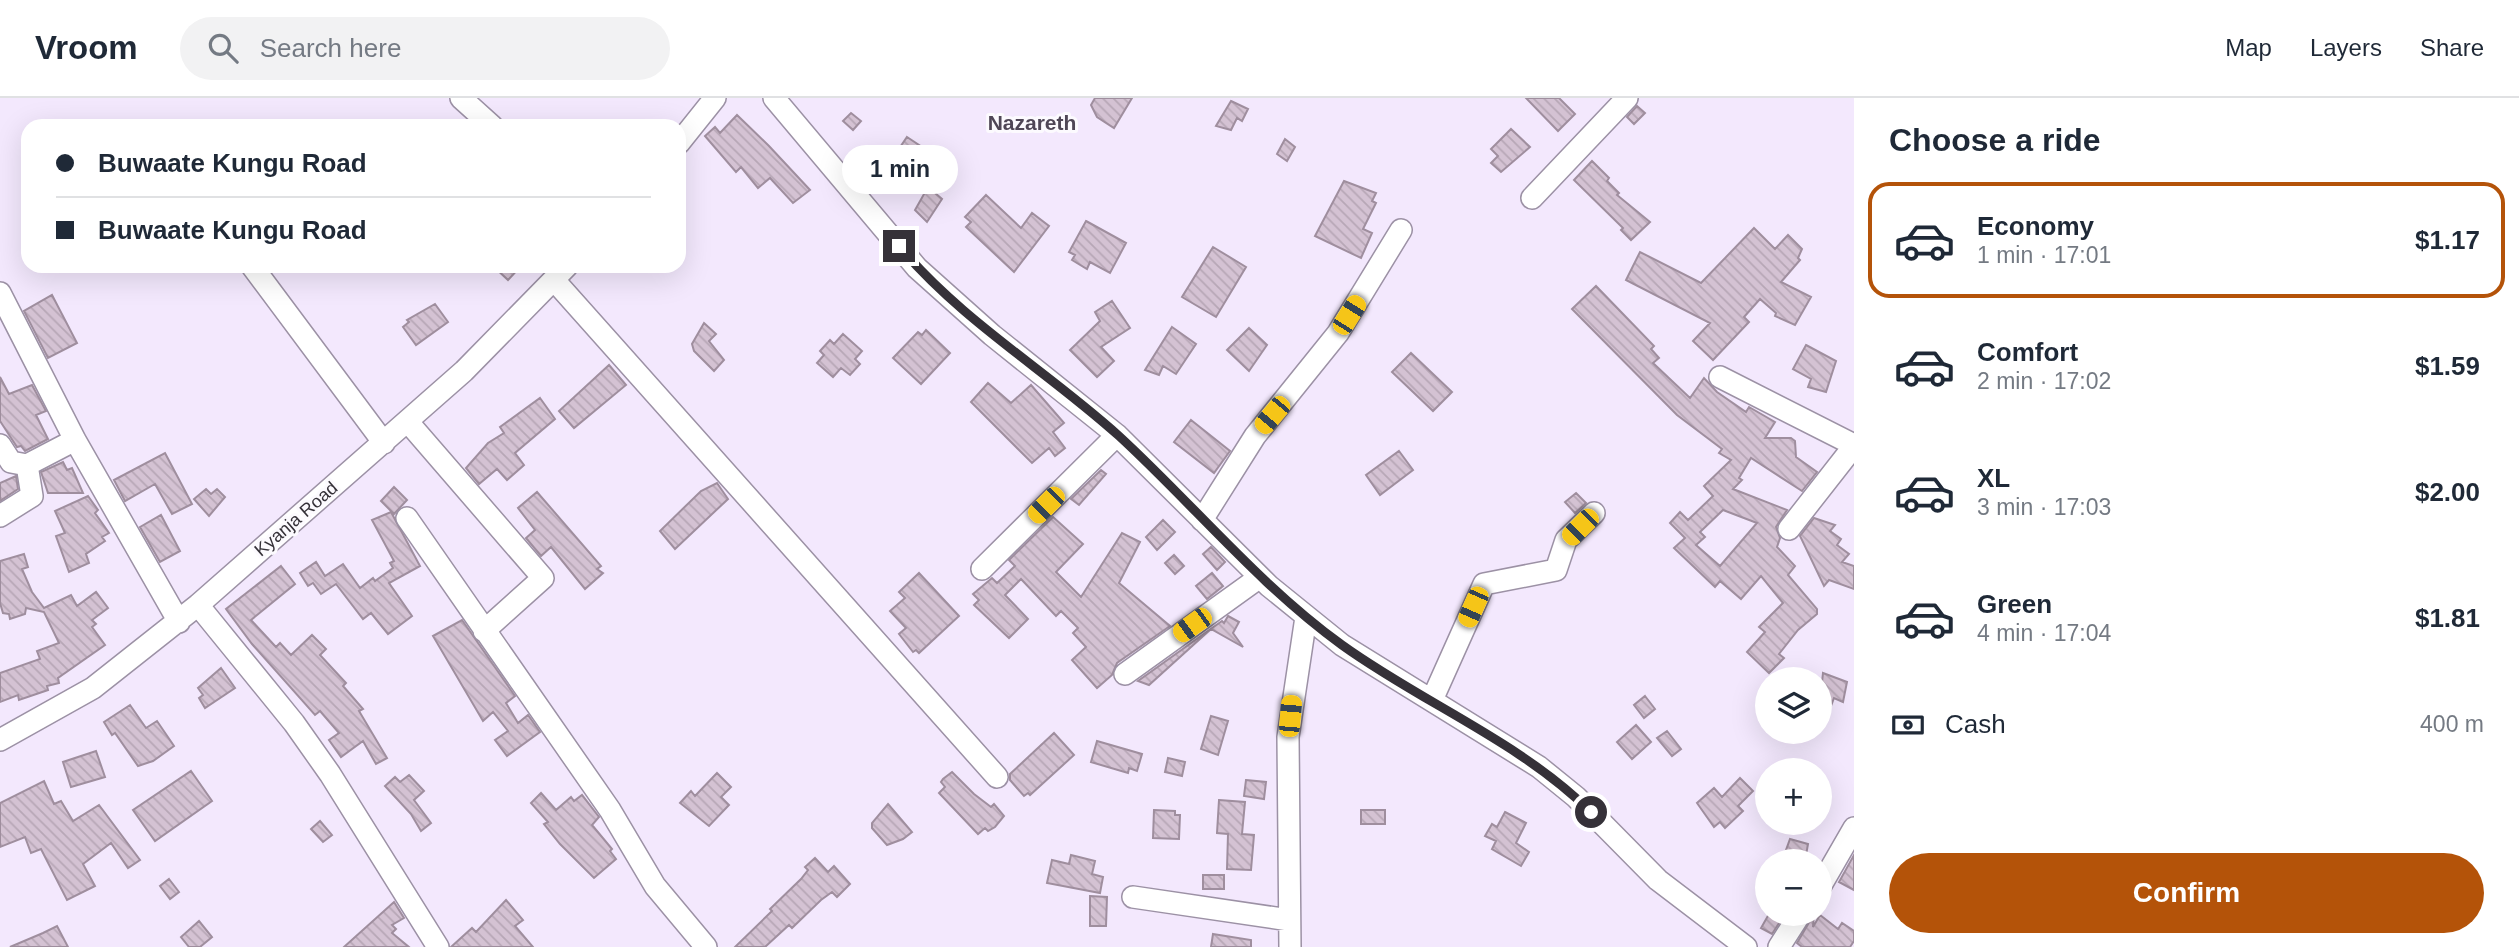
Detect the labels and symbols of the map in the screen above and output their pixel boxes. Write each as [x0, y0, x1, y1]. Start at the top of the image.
district label: Nazareth [988, 111, 1076, 134]
callout: 1 min [841, 144, 957, 194]
route end [883, 230, 915, 262]
car [1329, 292, 1370, 338]
car [1251, 392, 1294, 438]
street label: Kyanja Road [251, 478, 341, 560]
car [1024, 483, 1069, 527]
car [1558, 505, 1603, 549]
car [1455, 584, 1492, 630]
car [1169, 604, 1216, 646]
car [1278, 694, 1303, 738]
route start [1575, 796, 1607, 828]

